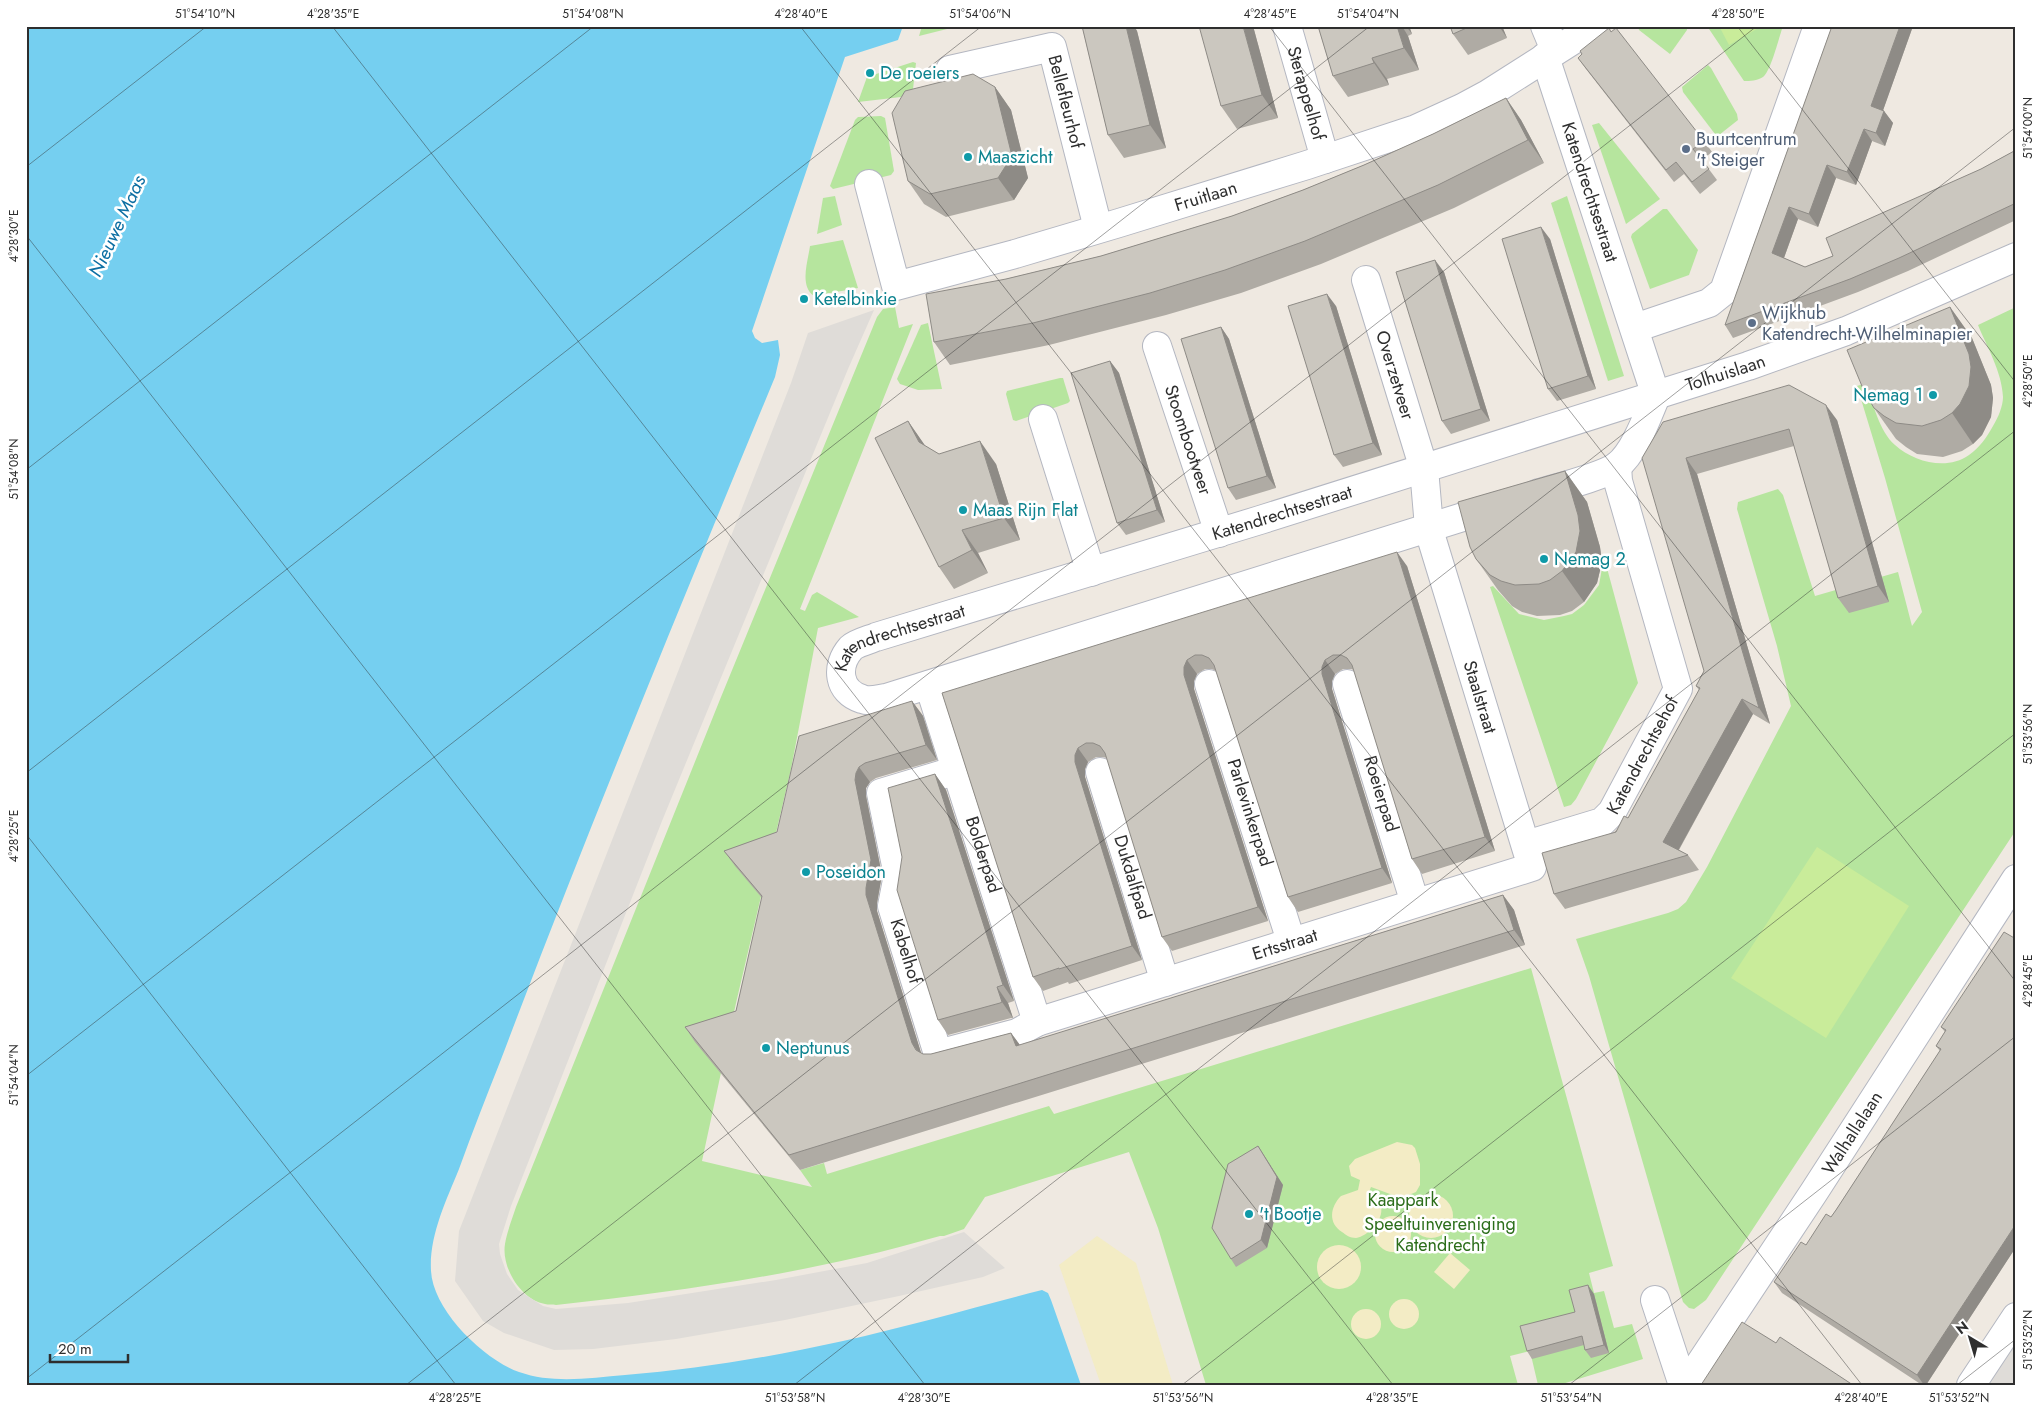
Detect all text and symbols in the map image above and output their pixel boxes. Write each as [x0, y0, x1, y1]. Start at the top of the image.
text: 51°54'10"N [175, 5, 235, 23]
text: 4°28'35"E [307, 5, 359, 23]
text: 51°54'08"N [562, 5, 624, 23]
text: 4°28'40"E [774, 5, 828, 23]
text: 51°54'06"N [949, 5, 1011, 23]
text: 4°28'45"E [1243, 5, 1297, 23]
text: 51°54'04"N [1337, 5, 1399, 23]
text: 4°28'50"E [1711, 5, 1765, 23]
street label: Sterappelhof [1280, 43, 1332, 144]
street label: Bellefleurhof [1042, 52, 1090, 152]
place label: De roeiers [880, 60, 959, 86]
marker: De roeiers [864, 67, 876, 79]
text: 51°54'00"N [2019, 97, 2037, 159]
street label: Katendrechtsestraat [1555, 119, 1625, 266]
place label: Buurtcentrum 't Steiger [1696, 126, 1797, 173]
marker: Buurtcentrum 't Steiger [1680, 143, 1692, 155]
place label: Maaszicht [978, 144, 1053, 170]
marker: Maaszicht [962, 151, 974, 163]
water label: Nieuwe Maas [82, 170, 153, 281]
street label: Fruitlaan [1171, 174, 1240, 218]
text: 4°28'30"E [5, 209, 23, 263]
place label: Ketelbinkie [814, 286, 897, 312]
marker: Ketelbinkie [798, 293, 810, 305]
place label: Wijkhub Katendrecht-Wilhelminapier [1762, 300, 1973, 347]
marker: Wijkhub Katendrecht-Wilhelminapier [1746, 317, 1758, 329]
street label: Overzetveer [1369, 327, 1421, 424]
street label: Tolhuislaan [1682, 348, 1769, 398]
text: 4°28'50"E [2019, 354, 2037, 408]
street label: Stoombootveer [1158, 382, 1219, 499]
place label: Nemag 1 [1853, 382, 1923, 408]
marker: Nemag 1 [1927, 389, 1939, 401]
text: 51°54'08"N [5, 438, 23, 500]
street label: Katendrechtsestraat [1209, 479, 1356, 547]
place label: Maas Rijn Flat [973, 497, 1078, 523]
marker: Maas Rijn Flat [957, 504, 969, 516]
place label: Nemag 2 [1554, 546, 1626, 572]
marker: Nemag 2 [1538, 553, 1550, 565]
street label: Katendrechtsestraat [828, 597, 969, 674]
street label: Staalstraat [1457, 657, 1504, 737]
street label: Katendrechtsehof [1600, 691, 1685, 819]
text: 51°53'56"N [2019, 704, 2037, 764]
street label: Roeierpad [1357, 752, 1405, 835]
street label: Parlevinkerpad [1221, 755, 1279, 870]
text: 4°28'25"E [5, 810, 23, 862]
street label: Bolderpad [959, 813, 1008, 896]
street label: Dukdalfpad [1107, 832, 1158, 923]
place label: Poseidon [816, 859, 886, 885]
marker: Poseidon [800, 866, 812, 878]
street label: Kabelhof [884, 915, 929, 988]
street label: Ertsstraat [1249, 922, 1321, 967]
text: 4°28'45"E [2019, 954, 2037, 1008]
place label: Neptunus [776, 1035, 849, 1061]
marker: Neptunus [760, 1042, 772, 1054]
text: 51°54'04"N [5, 1044, 23, 1106]
street label: Walhallalaan [1816, 1086, 1889, 1180]
park label: Kaappark [1368, 1187, 1438, 1213]
place label: 't Bootje [1259, 1201, 1322, 1227]
marker: 't Bootje [1243, 1208, 1255, 1220]
park label: Speeltuinvereniging Katendrecht [1364, 1211, 1516, 1258]
text: 51°53'52"N [2019, 1310, 2037, 1370]
north arrow [1944, 1314, 1994, 1364]
text: N [1951, 1316, 1973, 1339]
scale bar [50, 1331, 128, 1363]
text: 20 m [58, 1338, 92, 1360]
text: 4°28'25"E [429, 1389, 481, 1407]
text: 51°53'58"N [765, 1389, 825, 1407]
text: 4°28'30"E [897, 1389, 951, 1407]
text: 51°53'56"N [1153, 1389, 1213, 1407]
text: 4°28'35"E [1366, 1389, 1418, 1407]
text: 51°53'54"N [1541, 1389, 1601, 1407]
text: 4°28'40"E [1834, 1389, 1888, 1407]
text: 51°53'52"N [1929, 1389, 1989, 1407]

